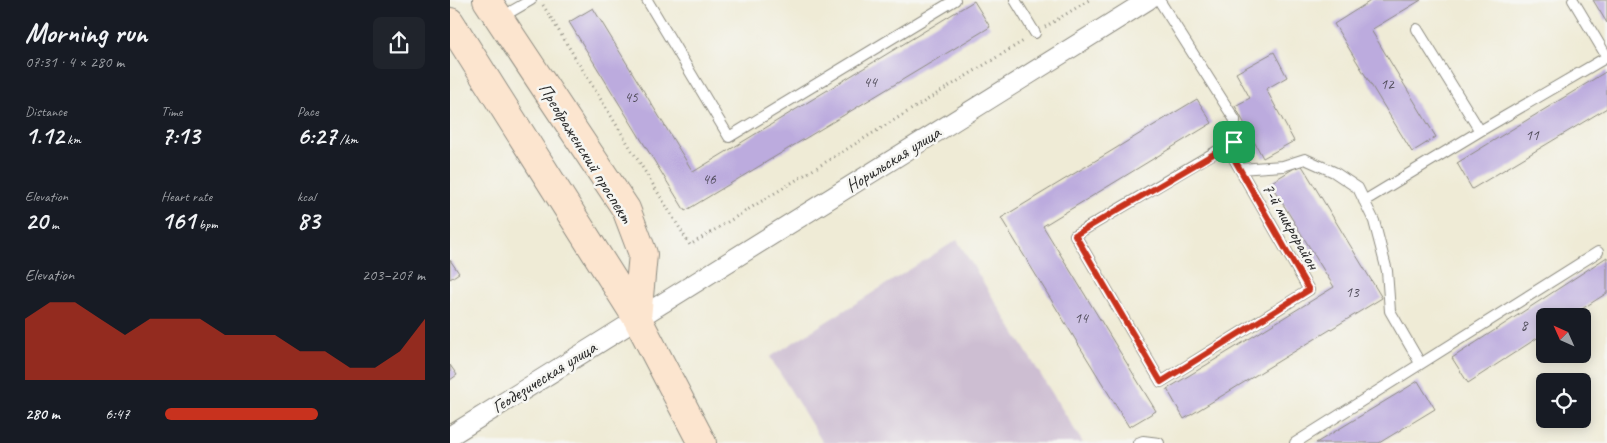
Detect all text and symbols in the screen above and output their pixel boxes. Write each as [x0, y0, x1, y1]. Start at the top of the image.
text: Morning run [25, 15, 147, 50]
button: share [373, 17, 425, 69]
text: 07:31 · 4 × 280 m [25, 52, 124, 72]
house number: 44 [863, 73, 878, 92]
house number: 12 [1380, 75, 1395, 94]
street label: Преображенский проспект [534, 79, 639, 228]
house number: 45 [624, 88, 639, 107]
text: Distance [25, 103, 67, 120]
text: Time [161, 103, 182, 120]
text: Pace [297, 103, 319, 120]
text: 1.12 [25, 120, 64, 152]
text: 7:13 [161, 120, 200, 152]
text: 6:27 [297, 120, 336, 152]
street label: Норильская улица [842, 121, 945, 197]
pin [1213, 121, 1255, 163]
house number: 11 [1525, 126, 1540, 145]
icon: arrive [1220, 128, 1248, 156]
text: km [64, 131, 81, 148]
text: /km [336, 131, 358, 148]
house number: 46 [702, 170, 717, 189]
street label: 7-й микрорайон [1257, 179, 1325, 275]
text: Elevation [25, 188, 68, 205]
text: Heart rate [161, 188, 212, 205]
text: kcal [297, 188, 316, 205]
text: 20 [25, 205, 48, 237]
text: 161 [161, 205, 195, 237]
text: 83 [297, 205, 320, 237]
text: m [48, 216, 59, 233]
text: bpm [195, 216, 218, 233]
text: Elevation [25, 265, 74, 285]
text: 203–207 m [362, 265, 425, 285]
house number: 13 [1345, 283, 1360, 302]
north arrow [1536, 308, 1591, 362]
map controls [1536, 308, 1591, 428]
house number: 14 [1074, 309, 1089, 328]
house number: 8 [1521, 316, 1529, 335]
street label: Геодезическая улица [488, 336, 602, 419]
button: locate [1536, 373, 1591, 428]
text: 280 m [25, 404, 60, 424]
text: 6:47 [105, 404, 130, 424]

